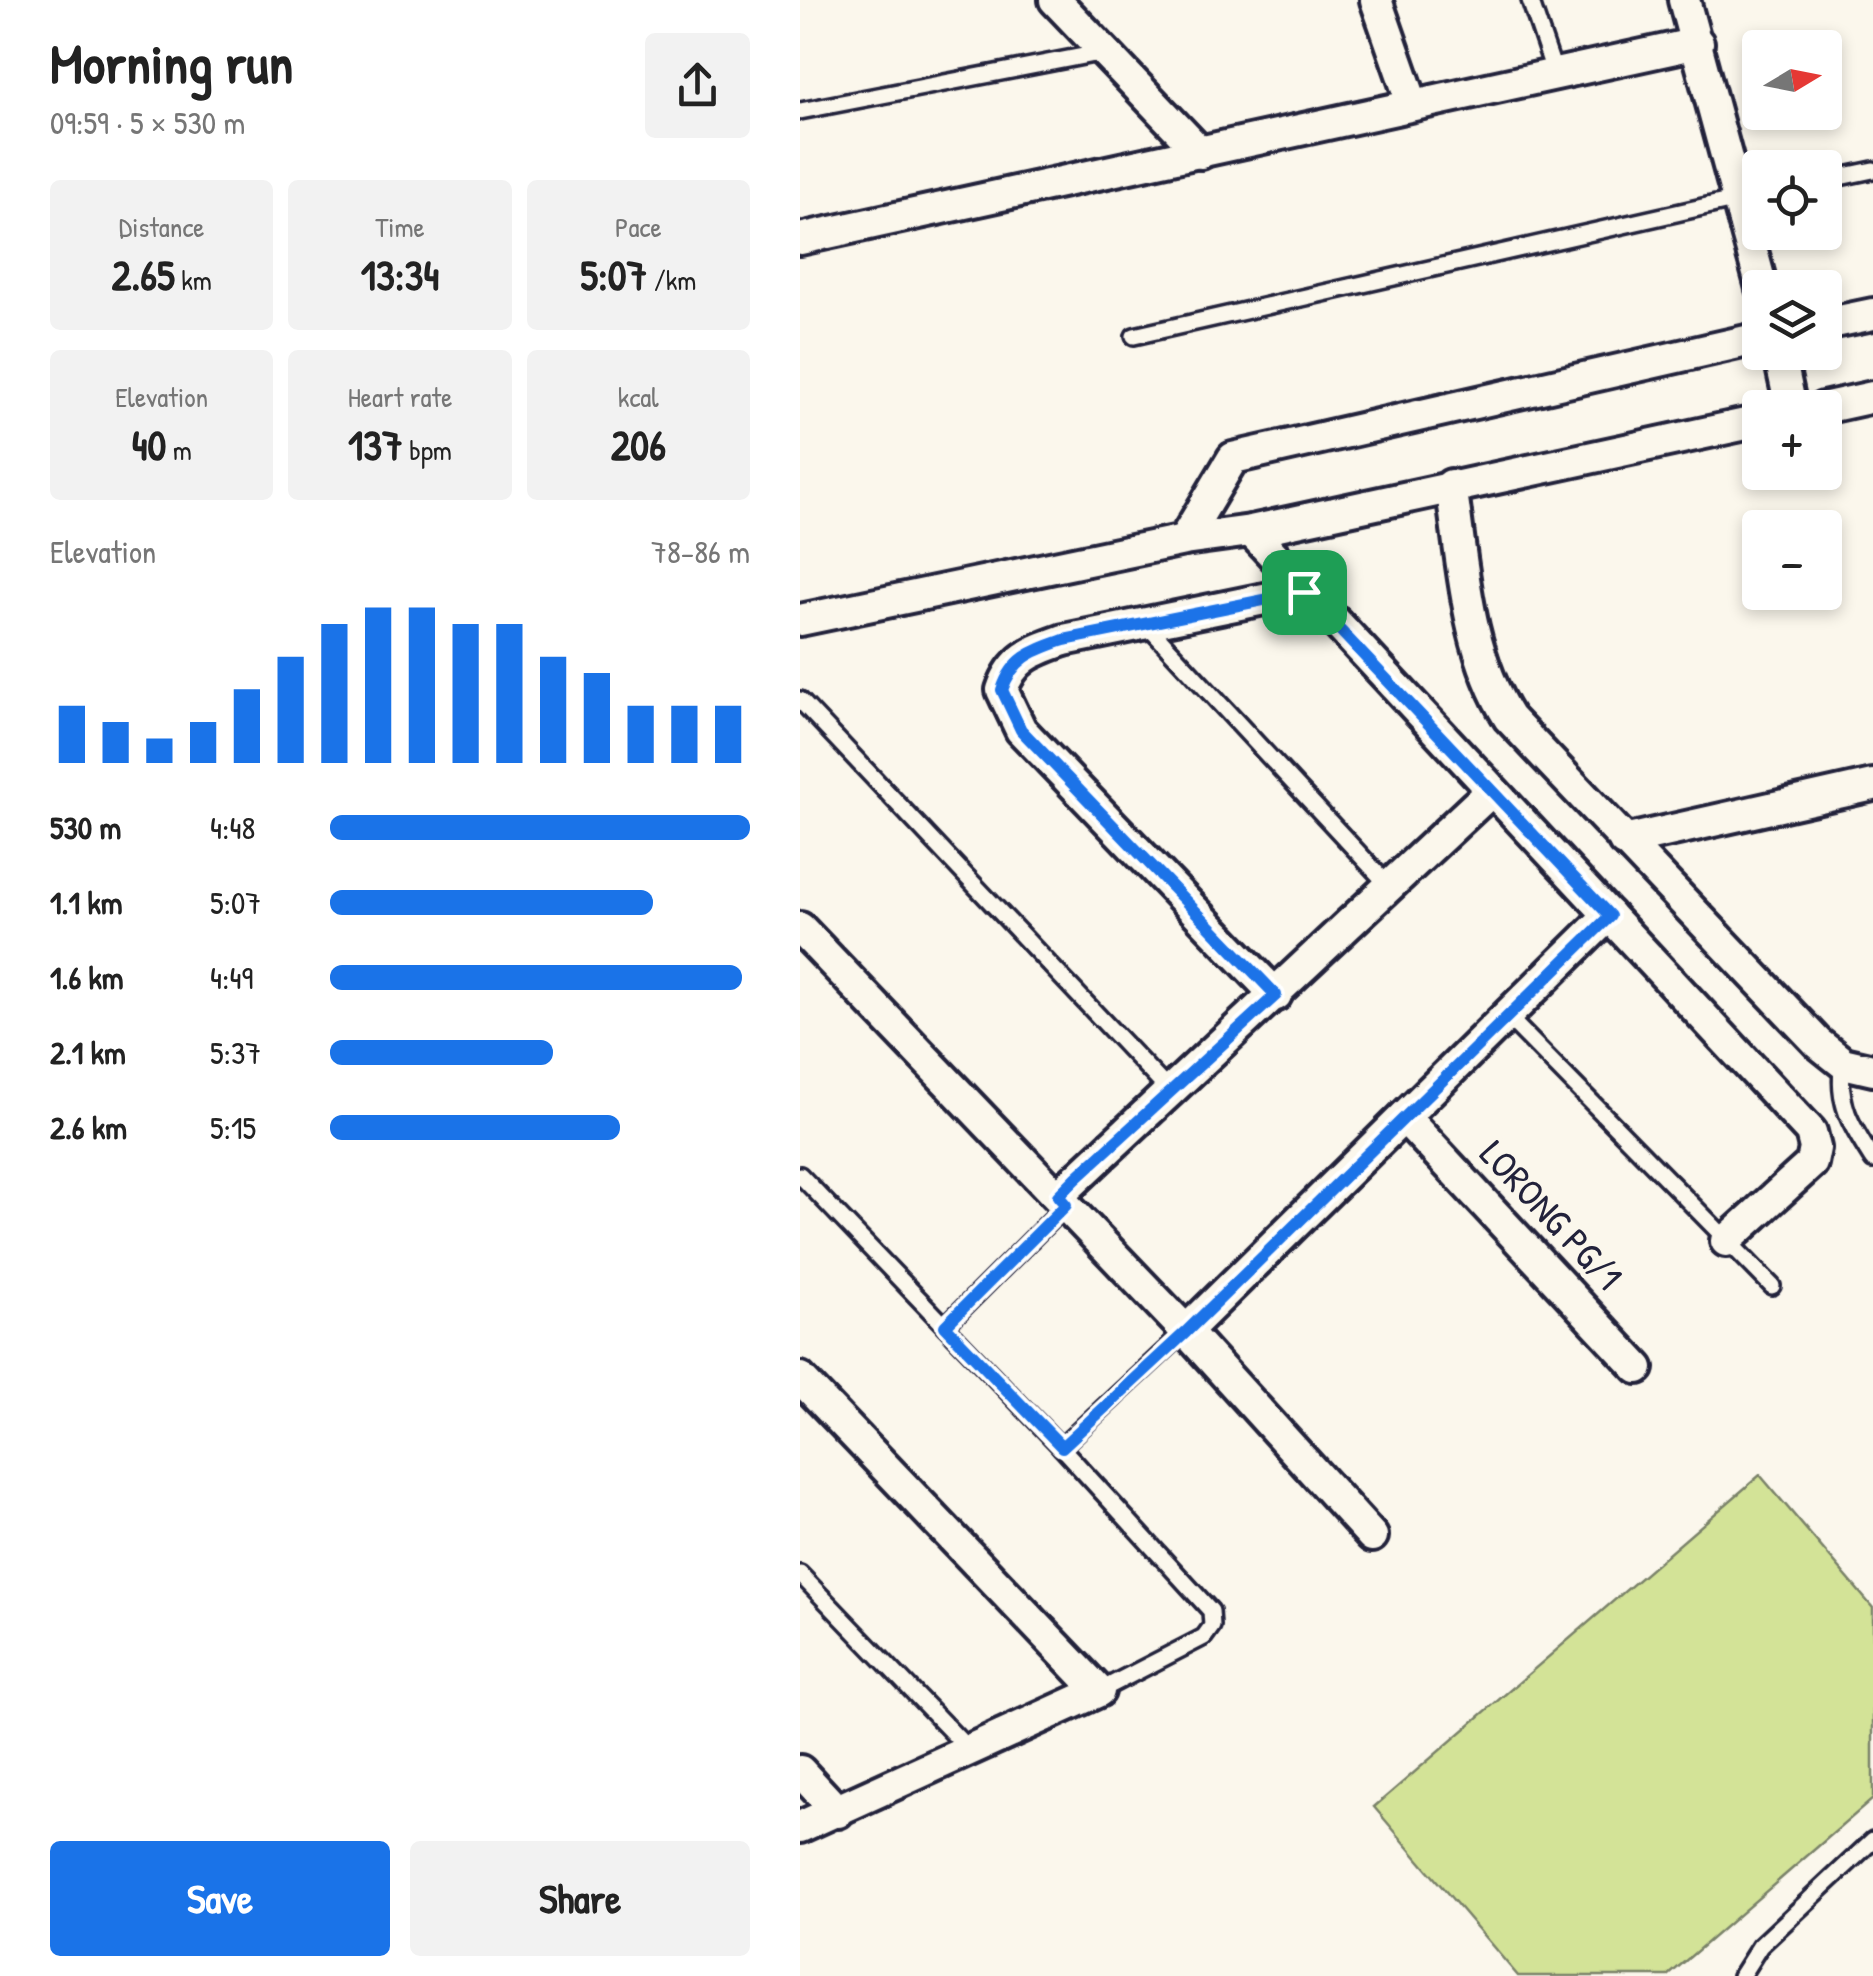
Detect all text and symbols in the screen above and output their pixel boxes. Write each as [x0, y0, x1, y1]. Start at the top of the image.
text: Morning run [50, 26, 293, 100]
north arrow [1742, 30, 1842, 130]
map controls [1742, 30, 1842, 610]
button: share [645, 33, 750, 138]
text: 09:59 · 5 × 530 m [50, 101, 245, 144]
button: locate [1742, 150, 1842, 250]
text: Distance [119, 208, 204, 246]
text: Time [375, 208, 425, 246]
text: Pace [615, 208, 662, 246]
text: 2.65 [112, 246, 175, 303]
text: 13:34 [361, 246, 439, 303]
text: 5:07 [580, 246, 647, 303]
text: km [175, 261, 212, 299]
text: /km [647, 261, 696, 299]
button: layers [1742, 270, 1842, 370]
text: Elevation [115, 378, 208, 416]
text: Heart rate [348, 378, 452, 416]
text: kcal [618, 378, 659, 416]
button: + [1742, 390, 1842, 490]
text: 40 [132, 416, 166, 473]
text: 137 [348, 416, 403, 473]
text: 206 [611, 416, 666, 473]
text: m [166, 431, 192, 469]
text: bpm [403, 431, 452, 469]
button: − [1742, 510, 1842, 610]
text: Elevation [50, 530, 156, 573]
text: 78–86 m [651, 530, 750, 573]
pin [1262, 550, 1347, 635]
icon: arrive [1277, 565, 1332, 620]
text: 530 m [50, 806, 121, 849]
text: 4:48 [210, 806, 255, 849]
text: 1.1 km [50, 881, 122, 924]
text: 5:07 [210, 881, 261, 924]
text: 1.6 km [50, 956, 124, 999]
text: 4:49 [210, 956, 253, 999]
text: 2.1 km [50, 1031, 126, 1074]
text: 5:37 [210, 1031, 261, 1074]
text: 2.6 km [50, 1106, 127, 1149]
text: 5:15 [210, 1106, 256, 1149]
street label: LORONG PG/1 [1469, 1128, 1635, 1301]
button: Save [50, 1841, 390, 1956]
button: Share [410, 1841, 750, 1956]

